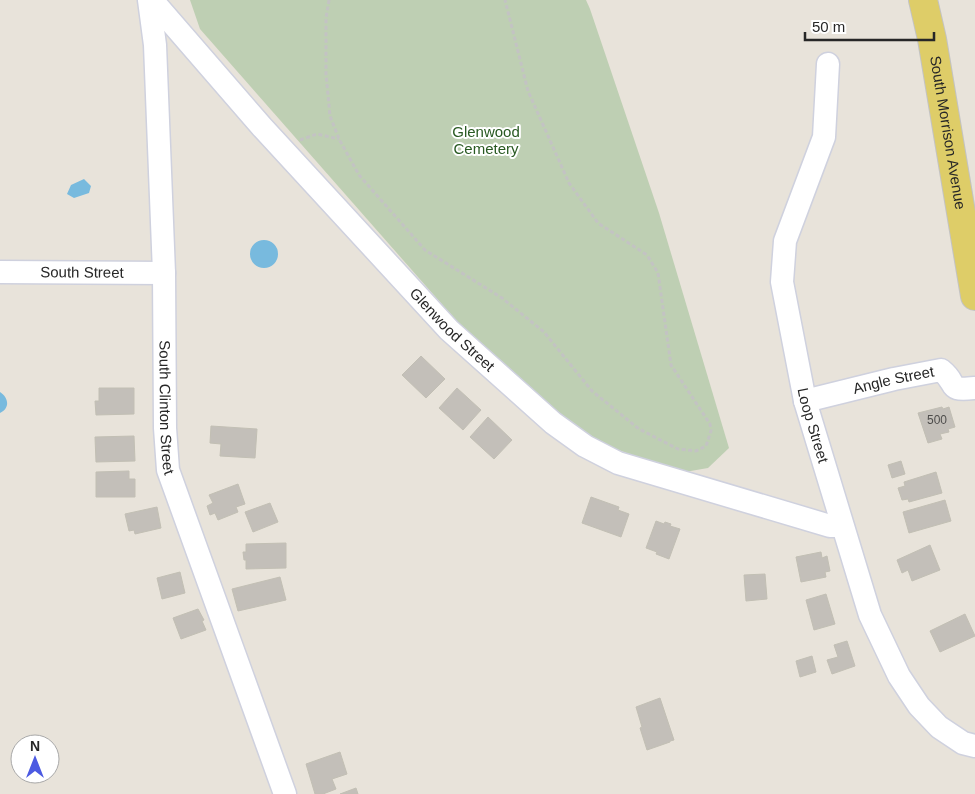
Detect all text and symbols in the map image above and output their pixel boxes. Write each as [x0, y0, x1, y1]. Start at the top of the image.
scale bar [805, 10, 934, 42]
text: 50 m [812, 18, 845, 35]
street label: South Morrison Avenue [927, 54, 969, 211]
park label: Glenwood Cemetery [452, 123, 520, 157]
street label: South Street [40, 263, 125, 281]
street label: Glenwood Street [407, 284, 499, 375]
street label: South Clinton Street [156, 340, 178, 478]
street label: Angle Street [851, 362, 936, 397]
street label: Loop Street [795, 386, 833, 466]
house number: 500 [927, 413, 947, 427]
north arrow [10, 734, 60, 784]
text: N [30, 738, 40, 754]

